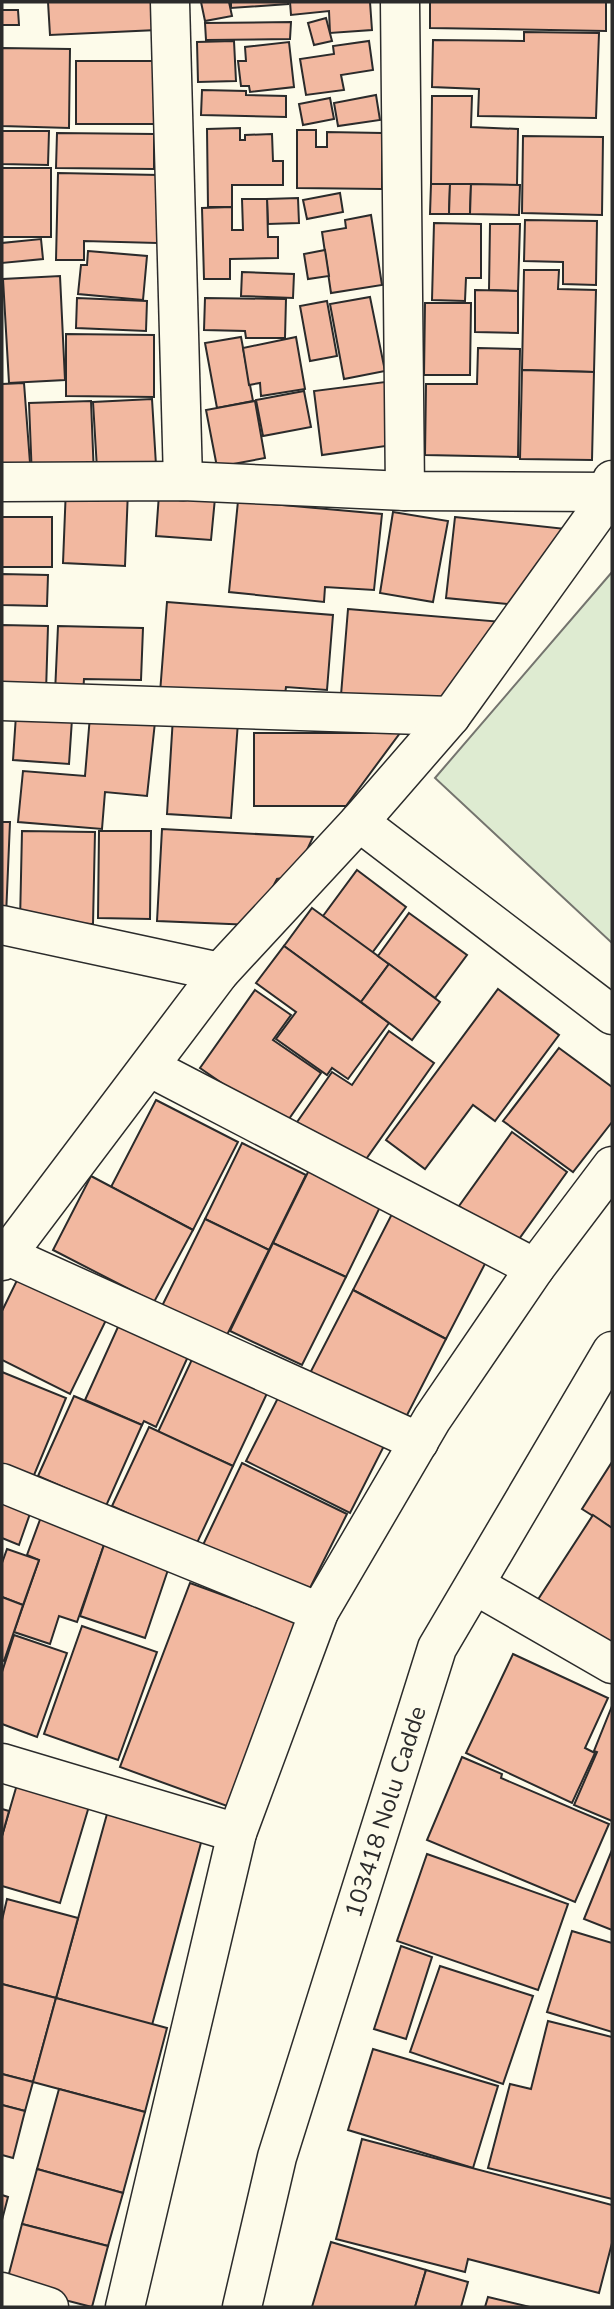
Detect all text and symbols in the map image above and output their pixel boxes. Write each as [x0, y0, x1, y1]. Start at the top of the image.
street label: 103418 Nolu Cadde [337, 1702, 434, 1921]

